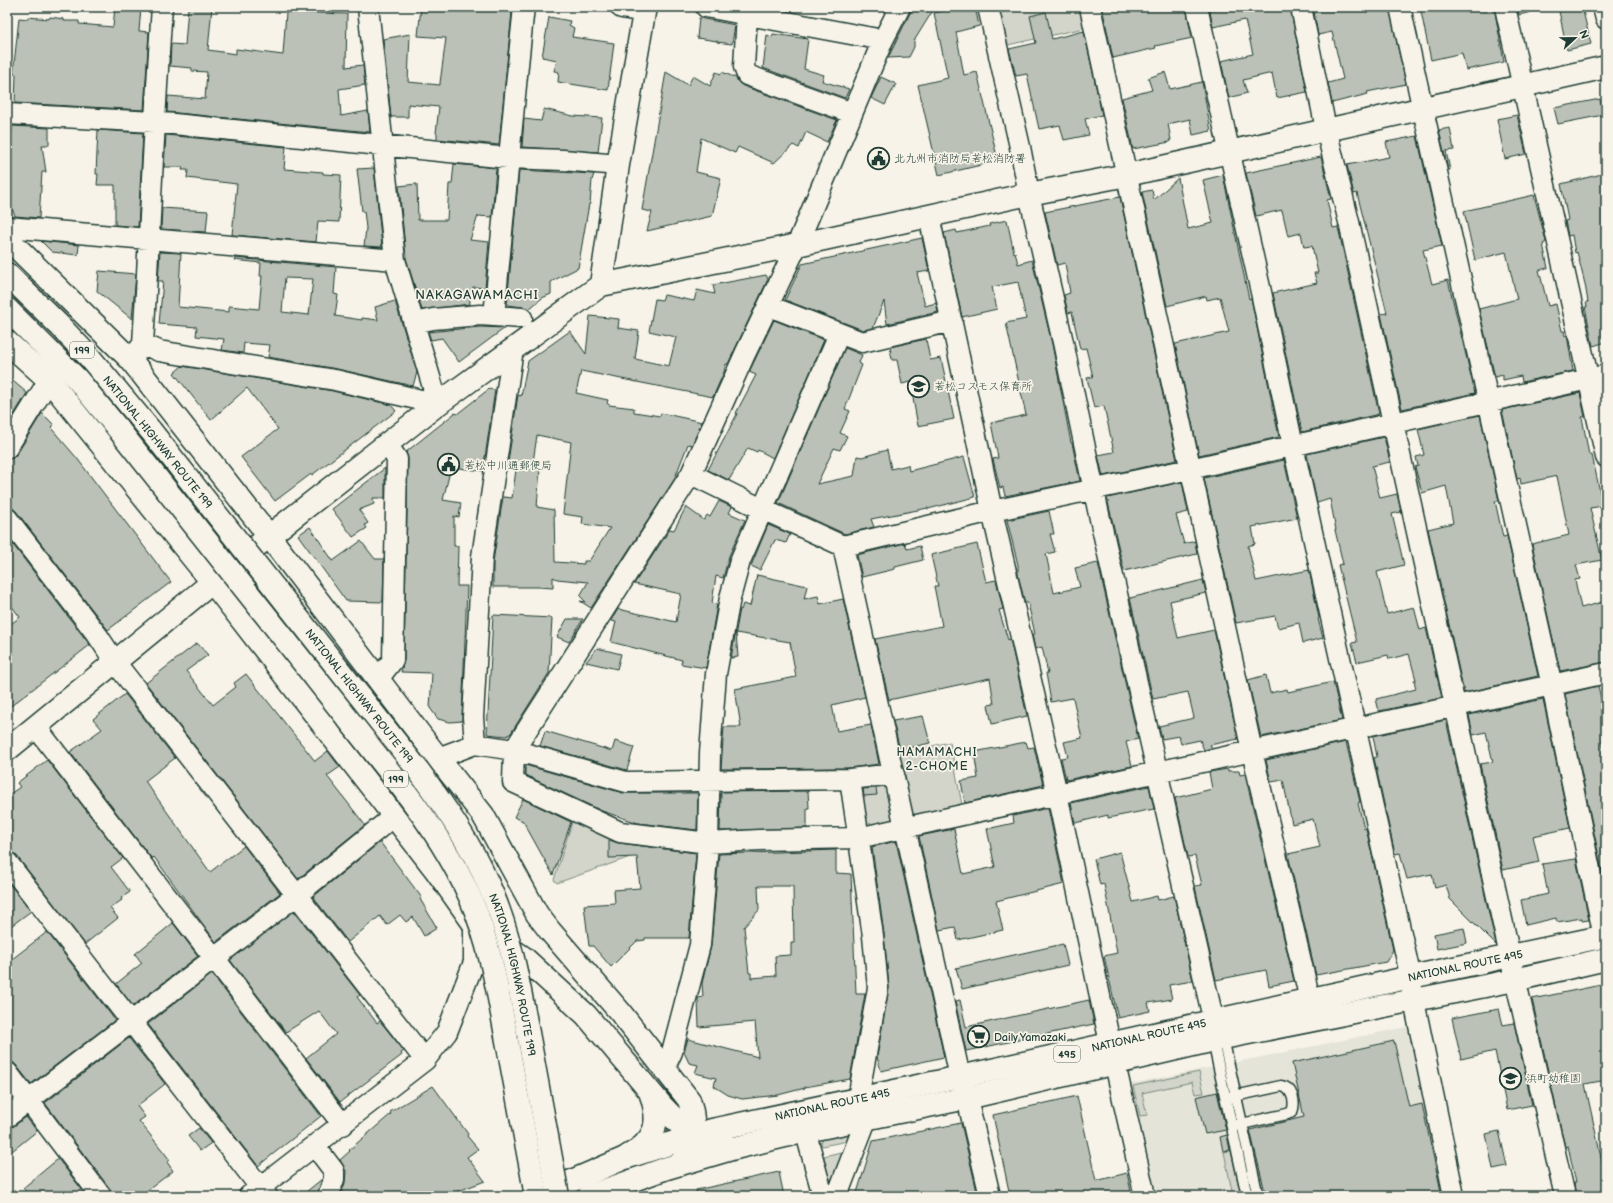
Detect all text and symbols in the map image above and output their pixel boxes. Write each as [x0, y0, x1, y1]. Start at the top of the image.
north arrow [1555, 18, 1595, 58]
text: N [1576, 28, 1591, 41]
public building icon: 北九州市消防局若松消防署 [865, 145, 891, 171]
place label: 北九州市消防局若松消防署 [894, 152, 1026, 165]
district label: NAKAGAWAMACHI [415, 287, 539, 303]
road number: 199 [70, 342, 94, 358]
street label: NATIONAL HIGHWAY ROUTE 199 [100, 373, 215, 511]
school or university icon: 若松コスモス保育所 [906, 373, 932, 399]
place label: 若松コスモス保育所 [934, 380, 1032, 393]
public building icon: 若松中川通郵便局 [435, 452, 461, 478]
place label: 若松中川通郵便局 [464, 459, 552, 472]
street label: NATIONAL HIGHWAY ROUTE 199 [302, 626, 416, 766]
district label: HAMAMACHI 2-CHOME [896, 745, 978, 774]
road number: 199 [384, 771, 408, 787]
street label: NATIONAL HIGHWAY ROUTE 199 [486, 892, 538, 1057]
street label: NATIONAL ROUTE 495 [1407, 948, 1524, 984]
street label: NATIONAL ROUTE 495 [1090, 1017, 1208, 1055]
supermarket icon: Daily Yamazaki [966, 1024, 992, 1050]
place label: Daily Yamazaki [994, 1031, 1066, 1044]
road number: 495 [1054, 1046, 1080, 1062]
school or university icon: 浜町幼稚園 [1497, 1065, 1523, 1091]
place label: 浜町幼稚園 [1526, 1072, 1581, 1085]
street label: NATIONAL ROUTE 495 [774, 1086, 891, 1123]

